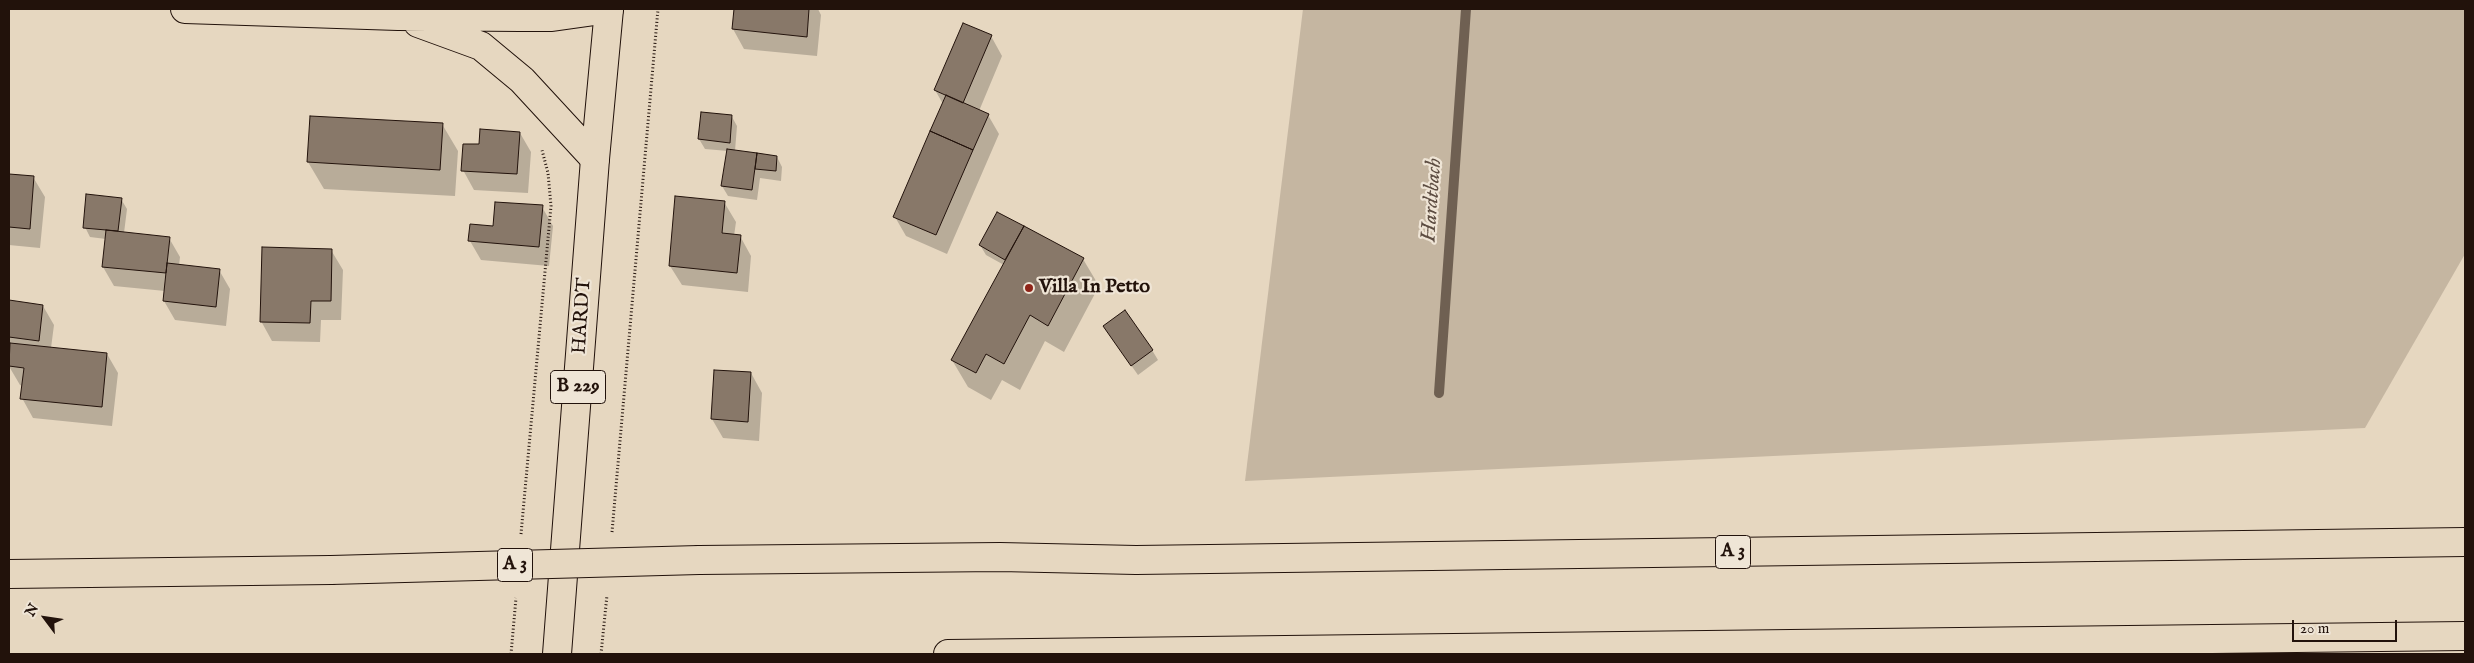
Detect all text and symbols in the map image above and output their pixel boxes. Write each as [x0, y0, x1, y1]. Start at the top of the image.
water label: Hardtbach [1418, 157, 1448, 243]
place label: Villa In Petto [1039, 276, 1150, 300]
street label: HARDT [568, 277, 598, 355]
marker: Villa In Petto [1023, 282, 1035, 294]
road number: B 229 [550, 371, 606, 404]
road number: A 3 [1716, 536, 1750, 568]
road number: A 3 [498, 548, 532, 582]
north arrow [20, 593, 70, 643]
text: N [21, 600, 43, 620]
scale bar [2294, 610, 2399, 642]
text: 20 m [2300, 619, 2329, 638]

